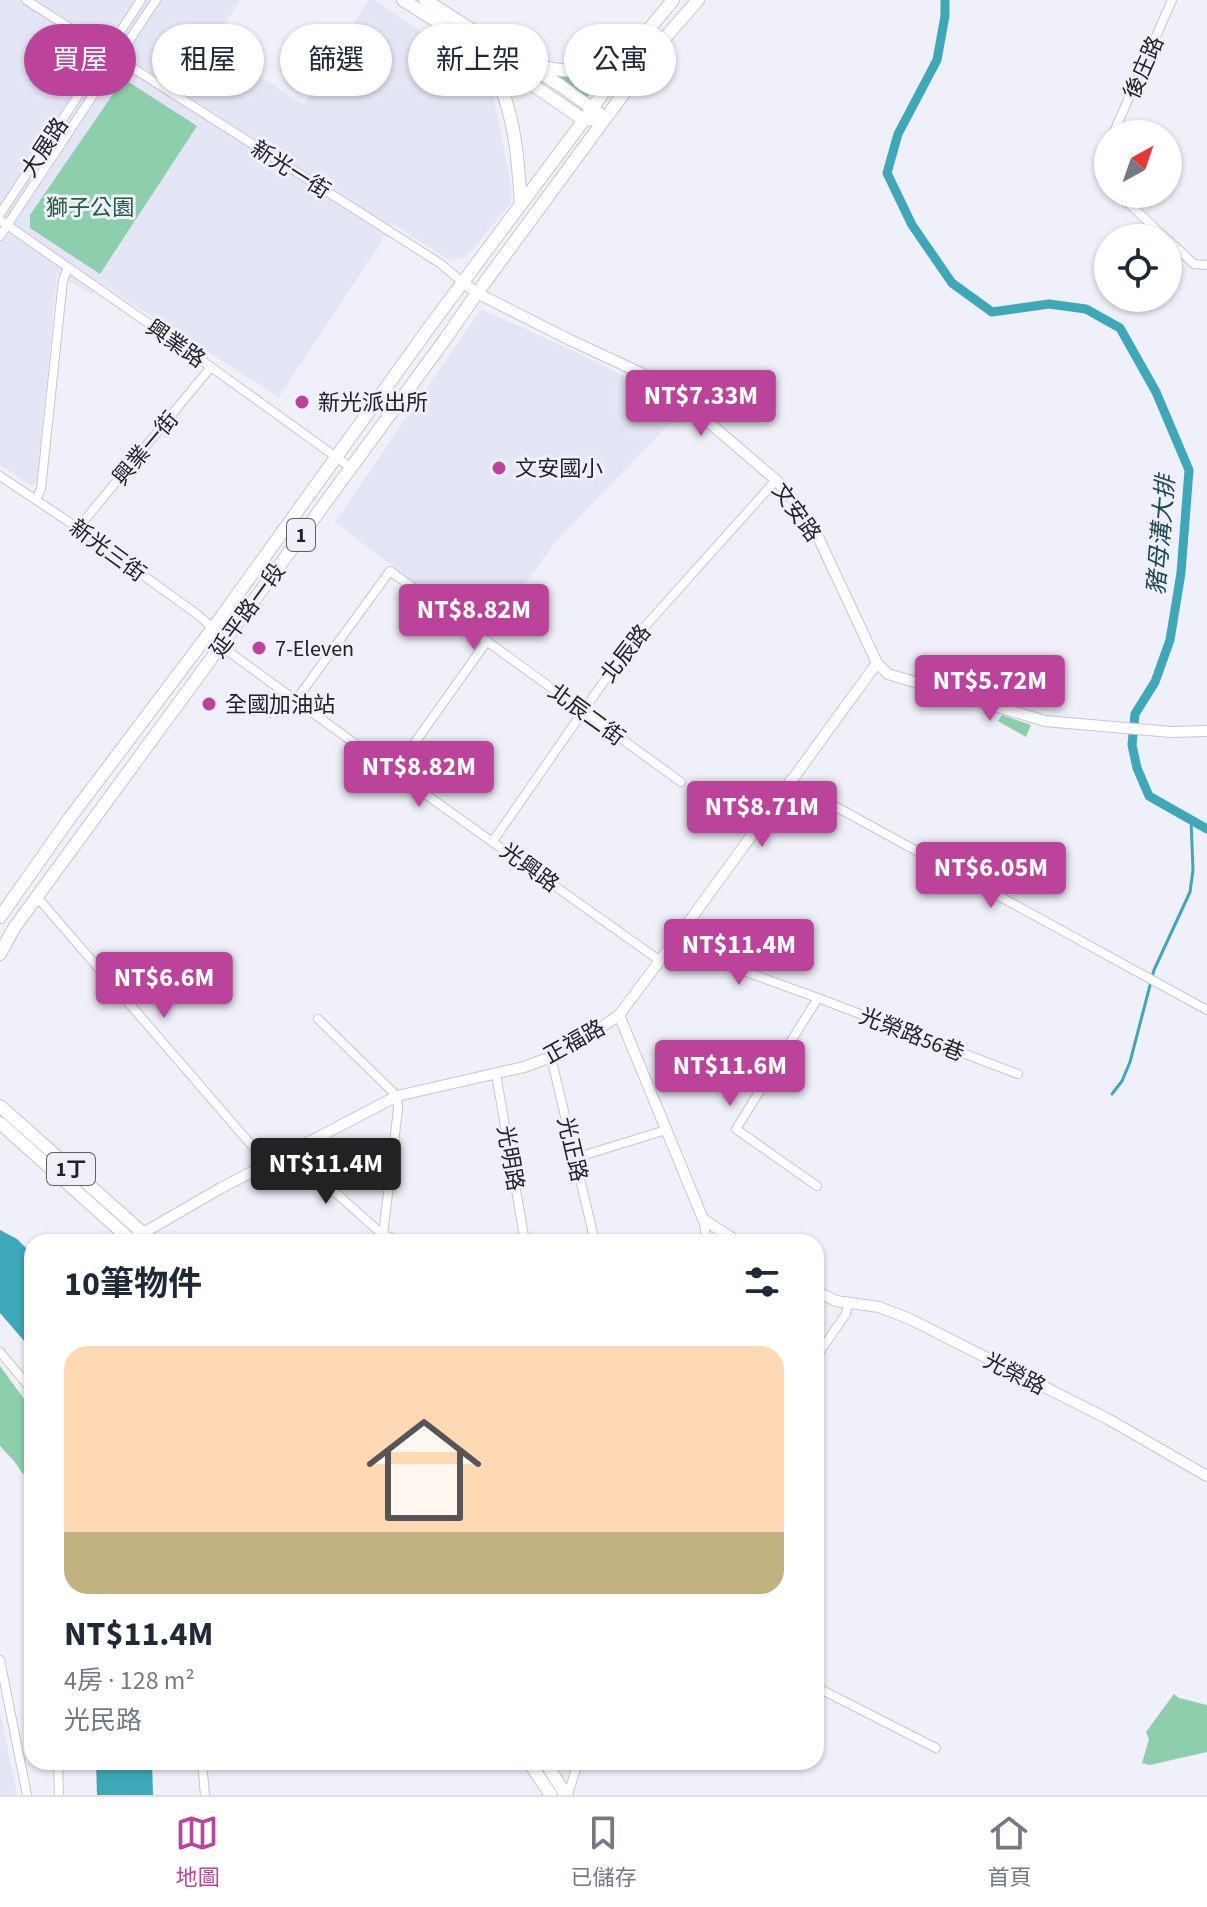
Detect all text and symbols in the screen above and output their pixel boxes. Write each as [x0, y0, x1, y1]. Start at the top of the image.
chip: 買屋 [24, 24, 136, 96]
chip: 租屋 [152, 24, 264, 96]
chip: 篩選 [280, 24, 392, 96]
chip: 新上架 [408, 24, 548, 96]
chip: 公寓 [564, 24, 676, 96]
street label: 後庄路 [1116, 31, 1172, 104]
street label: 大展路 [13, 111, 76, 184]
north arrow [1094, 120, 1182, 208]
map controls [1094, 120, 1182, 312]
street label: 新光一街 [245, 133, 336, 207]
park label: 獅子公園 [46, 192, 134, 224]
button: locate [1094, 224, 1182, 312]
street label: 興業路 [139, 312, 212, 376]
pin: NT$7.33M [618, 370, 784, 438]
text: NT$7.33M [644, 377, 758, 414]
place label: 新光派出所 [318, 387, 428, 419]
marker: 新光派出所 [293, 393, 311, 411]
street label: 興業一街 [105, 405, 186, 493]
place label: 文安國小 [515, 453, 603, 485]
marker: 文安國小 [490, 459, 508, 477]
water label: 豬母溝大排 [1139, 471, 1184, 596]
street label: 文安路 [764, 476, 829, 549]
street label: 新光三街 [62, 512, 152, 590]
road number: 1 [287, 519, 315, 551]
street label: 延平路一段 [203, 557, 293, 664]
pin: NT$8.82M [391, 584, 557, 652]
text: NT$8.82M [417, 591, 531, 628]
street label: 北辰路 [593, 618, 659, 689]
place label: 7-Eleven [275, 633, 354, 665]
marker: 7-Eleven [250, 639, 268, 657]
pin: NT$5.72M [907, 655, 1073, 723]
text: NT$5.72M [933, 662, 1047, 699]
street label: 北辰二街 [541, 676, 631, 754]
place label: 全國加油站 [225, 689, 335, 721]
marker: 全國加油站 [200, 695, 218, 713]
pin: NT$8.82M [336, 741, 502, 809]
text: NT$8.82M [362, 748, 476, 785]
pin: NT$8.71M [679, 781, 845, 849]
text: NT$8.71M [705, 788, 819, 825]
street label: 光興路 [493, 835, 566, 900]
pin: NT$6.05M [908, 842, 1074, 910]
text: NT$6.05M [934, 849, 1048, 886]
pin: NT$11.4M [656, 919, 822, 987]
text: NT$11.4M [682, 926, 796, 963]
pin: NT$6.6M [90, 952, 238, 1020]
text: NT$6.6M [114, 959, 214, 996]
street label: 光榮路56巷 [855, 1000, 969, 1070]
street label: 正福路 [538, 1012, 611, 1072]
pin: NT$11.6M [647, 1040, 813, 1108]
text: NT$11.6M [673, 1047, 787, 1084]
street label: 光正路 [549, 1113, 595, 1185]
street label: 光明路 [489, 1123, 532, 1193]
pin: NT$11.4M [243, 1138, 409, 1206]
text: NT$11.4M [269, 1145, 383, 1182]
road number: 1丁 [47, 1153, 95, 1185]
text: 10筆物件 [64, 1260, 202, 1309]
icon: filters [740, 1260, 784, 1304]
street label: 光榮路 [978, 1345, 1051, 1403]
icon: home [352, 1398, 496, 1542]
text: NT$11.4M [64, 1610, 213, 1659]
text: 4房 · 128 m² [64, 1662, 195, 1699]
text: 光民路 [64, 1702, 142, 1739]
tab: 地圖 [175, 1811, 220, 1894]
tab: 已儲存 [570, 1811, 637, 1894]
tab: 首頁 [987, 1811, 1032, 1894]

